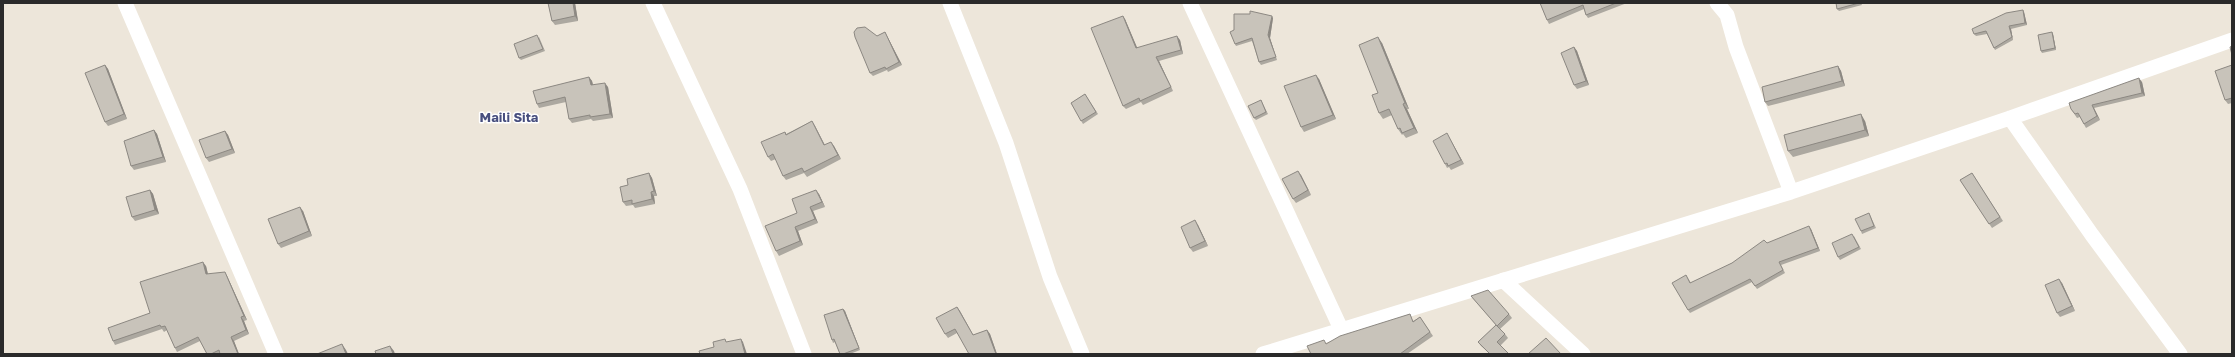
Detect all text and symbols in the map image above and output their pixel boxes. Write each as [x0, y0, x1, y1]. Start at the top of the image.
district label: Maili Sita [480, 109, 539, 125]

